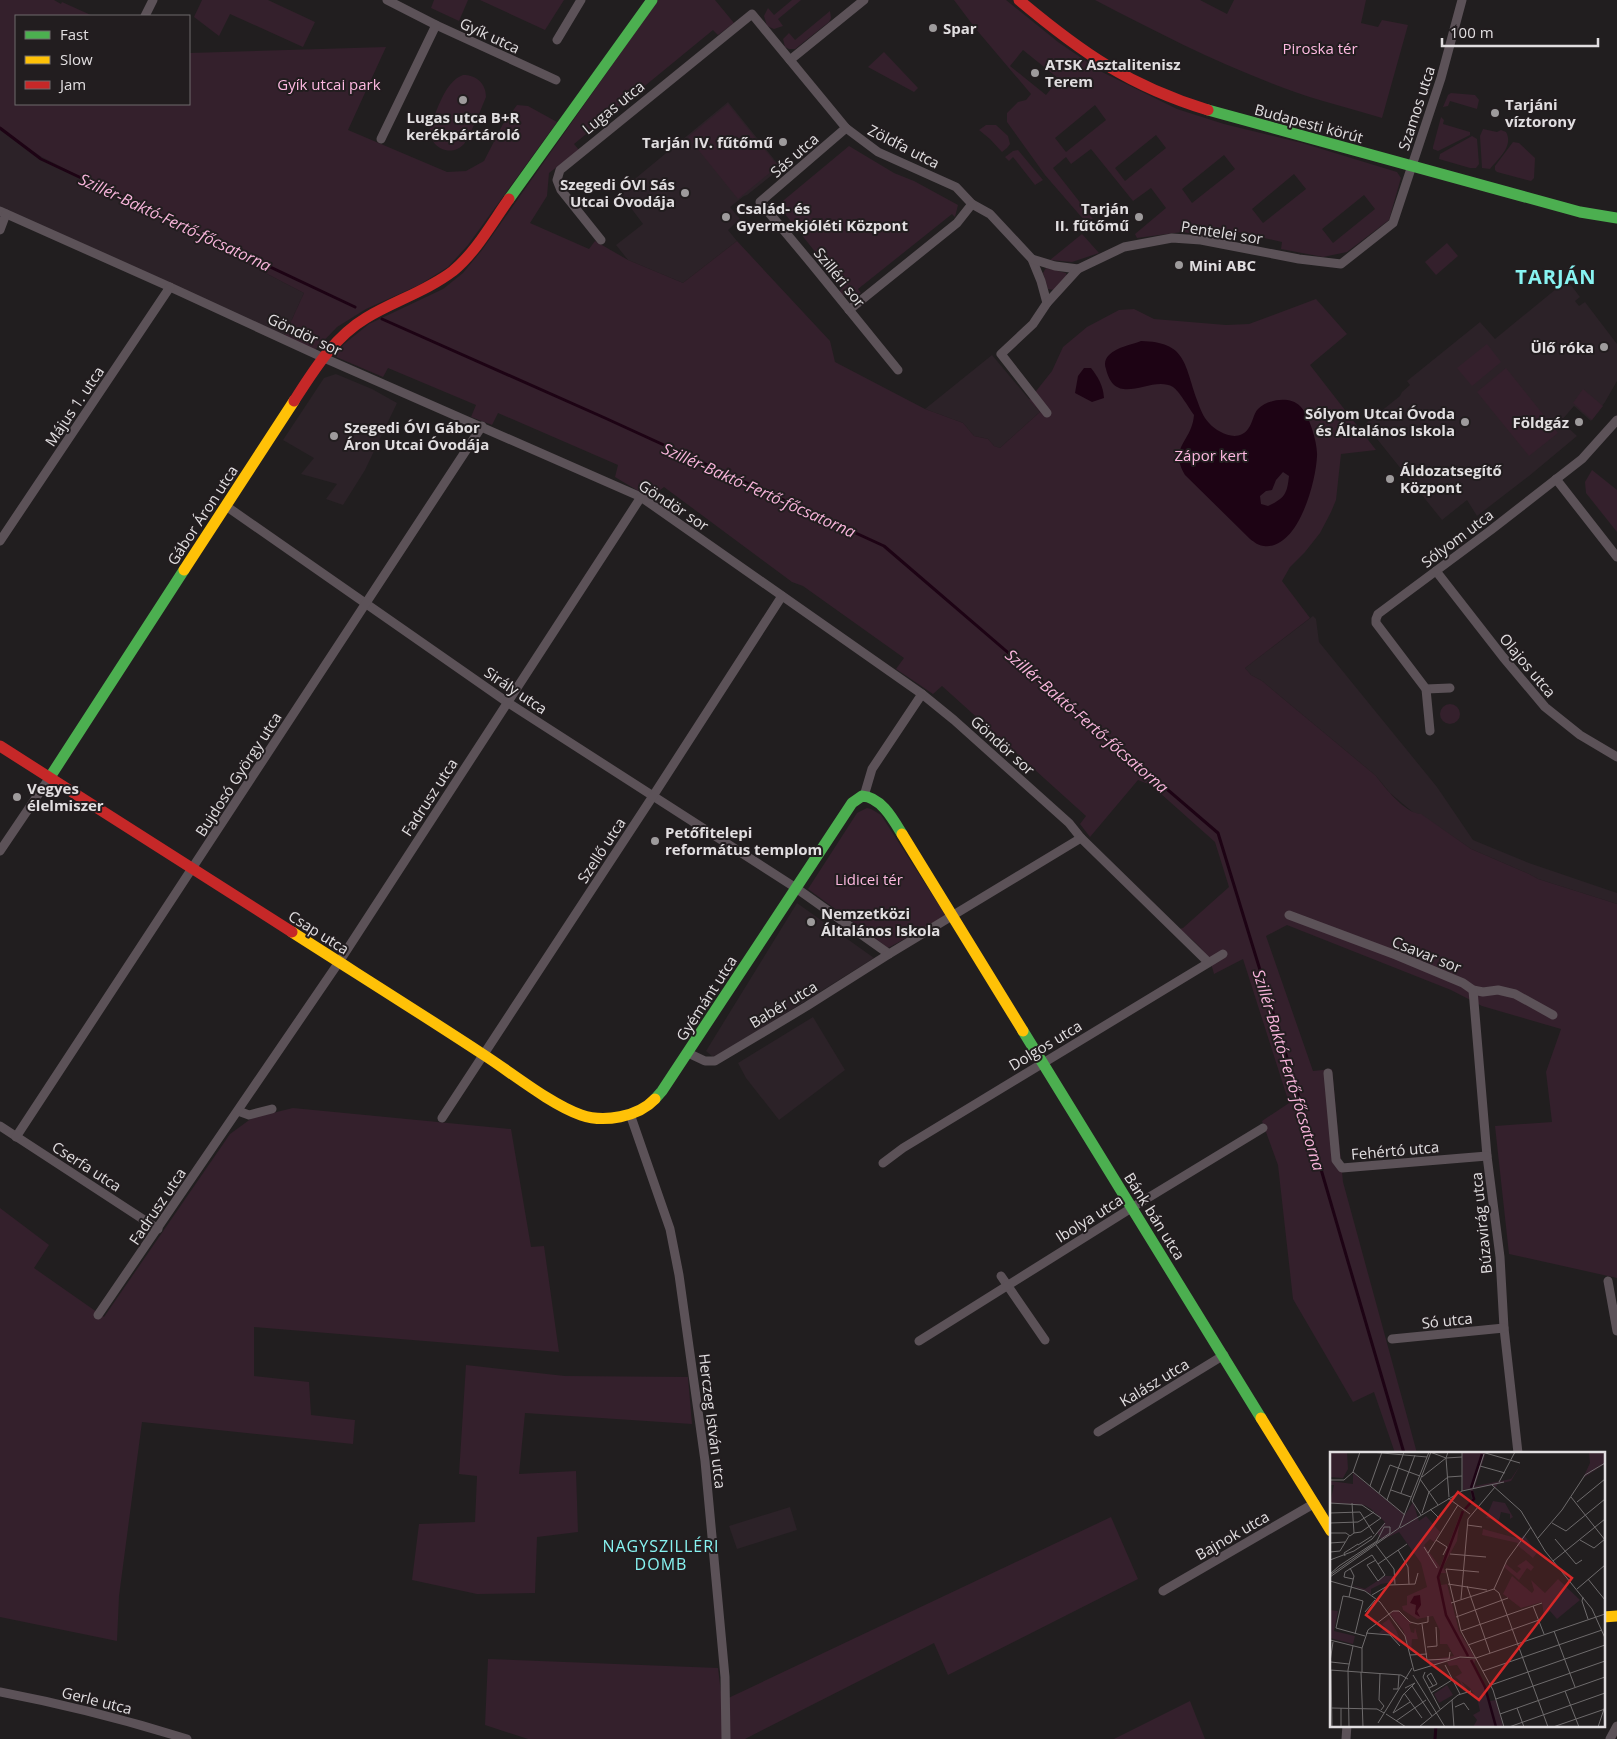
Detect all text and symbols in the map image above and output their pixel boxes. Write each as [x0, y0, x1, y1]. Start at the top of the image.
street label: Gyík utca [457, 12, 523, 58]
legend [15, 15, 190, 105]
scale bar [1442, 15, 1598, 47]
place label: Spar [943, 18, 977, 38]
marker: Spar [927, 22, 939, 34]
text: 100 m [1450, 22, 1494, 42]
text: Fast [60, 24, 89, 44]
park label: Piroska tér [1282, 38, 1358, 58]
text: Slow [60, 49, 93, 69]
place label: ATSK Asztalitenisz Terem [1045, 54, 1181, 91]
street label: Szamos utca [1393, 63, 1439, 153]
marker: ATSK Asztalitenisz Terem [1029, 67, 1041, 79]
text: Jam [58, 74, 86, 94]
park label: Gyík utcai park [277, 74, 381, 94]
street label: Lugas utca [578, 76, 648, 138]
marker: Lugas utca B+R kerékpártároló [457, 94, 469, 106]
place label: Tarjáni víztorony [1505, 94, 1576, 131]
street label: Budapesti körút [1252, 99, 1366, 147]
place label: Lugas utca B+R kerékpártároló [406, 107, 520, 144]
marker: Tarjáni víztorony [1489, 107, 1501, 119]
street label: Zöldfa utca [865, 119, 943, 173]
street label: Sás utca [766, 129, 822, 181]
place label: Tarján IV. fűtőmű [642, 132, 773, 152]
marker: Tarján IV. fűtőmű [777, 136, 789, 148]
water label: Szillér-Baktó-Fertő-főcsatorna [75, 168, 275, 276]
place label: Szegedi ÓVI Sás Utcai Óvodája [560, 174, 675, 211]
marker: Szegedi ÓVI Sás Utcai Óvodája [679, 187, 691, 199]
place label: Család- és Gyermekjóléti Központ [736, 198, 908, 235]
place label: Tarján II. fűtőmű [1055, 198, 1129, 235]
marker: Család- és Gyermekjóléti Központ [720, 211, 732, 223]
marker: Tarján II. fűtőmű [1133, 211, 1145, 223]
street label: Pentelei sor [1180, 216, 1264, 248]
street label: Szilléri sor [810, 243, 870, 311]
place label: Mini ABC [1189, 255, 1256, 275]
marker: Mini ABC [1173, 259, 1185, 271]
district label: TARJÁN [1515, 263, 1597, 290]
street label: Göndör sor [265, 308, 345, 360]
place label: Ülő róka [1530, 337, 1594, 357]
marker: Ülő róka [1598, 341, 1610, 353]
street label: Május 1. utca [40, 362, 108, 450]
place label: Sólyom Utcai Óvoda és Általános Iskola [1305, 403, 1455, 440]
place label: Földgáz [1513, 412, 1569, 432]
marker: Sólyom Utcai Óvoda és Általános Iskola [1459, 416, 1471, 428]
marker: Földgáz [1573, 416, 1585, 428]
place label: Szegedi ÓVI Gábor Áron Utcai Óvodája [344, 417, 489, 454]
marker: Szegedi ÓVI Gábor Áron Utcai Óvodája [328, 430, 340, 442]
water label: Szillér-Baktó-Fertő-főcsatorna [659, 437, 859, 543]
park label: Zápor kert [1175, 445, 1247, 465]
place label: Áldozatsegítő Központ [1400, 460, 1502, 497]
street label: Gábor Áron utca [162, 461, 242, 569]
marker: Áldozatsegítő Központ [1384, 473, 1396, 485]
street label: Göndör sor [635, 475, 713, 535]
street label: Sólyom utca [1417, 504, 1497, 572]
street label: Olajos utca [1495, 629, 1561, 701]
water label: Szillér-Baktó-Fertő-főcsatorna [1001, 644, 1173, 798]
street label: Sirály utca [481, 662, 551, 718]
street label: Bujdosó György utca [190, 708, 286, 840]
street label: Göndör sor [967, 711, 1039, 779]
street label: Fadrusz utca [396, 754, 462, 840]
place label: Vegyes élelmiszer [27, 778, 104, 815]
marker: Vegyes élelmiszer [11, 791, 23, 803]
street label: Szellő utca [572, 813, 630, 887]
place label: Petőfitelepi református templom [665, 822, 822, 859]
marker: Petőfitelepi református templom [649, 835, 661, 847]
park label: Lidicei tér [835, 869, 903, 889]
place label: Nemzetközi Általános Iskola [821, 903, 940, 940]
street label: Csap utca [285, 905, 353, 959]
marker: Nemzetközi Általános Iskola [805, 916, 817, 928]
street label: Csavar sor [1389, 931, 1465, 977]
street label: Gyémánt utca [671, 952, 741, 1044]
water label: Szillér-Baktó-Fertő-főcsatorna [1248, 967, 1330, 1173]
street label: Babér utca [745, 976, 821, 1032]
street label: Dolgos utca [1005, 1015, 1085, 1075]
street label: Cserfa utca [49, 1136, 125, 1196]
street label: Fehértó utca [1350, 1136, 1440, 1164]
street label: Fadrusz utca [124, 1164, 190, 1248]
street label: Bánk bán utca [1120, 1168, 1190, 1264]
street label: Búzavirág utca [1466, 1171, 1496, 1275]
street label: Ibolya utca [1051, 1189, 1127, 1247]
street label: Só utca [1420, 1307, 1474, 1333]
street label: Herczeg István utca [695, 1352, 731, 1490]
street label: Kalász utca [1116, 1353, 1192, 1411]
inset map [1330, 1452, 1604, 1726]
street label: Bajnok utca [1192, 1506, 1272, 1564]
district label: NAGYSZILLÉRI DOMB [602, 1535, 720, 1575]
street label: Gerle utca [60, 1682, 134, 1718]

